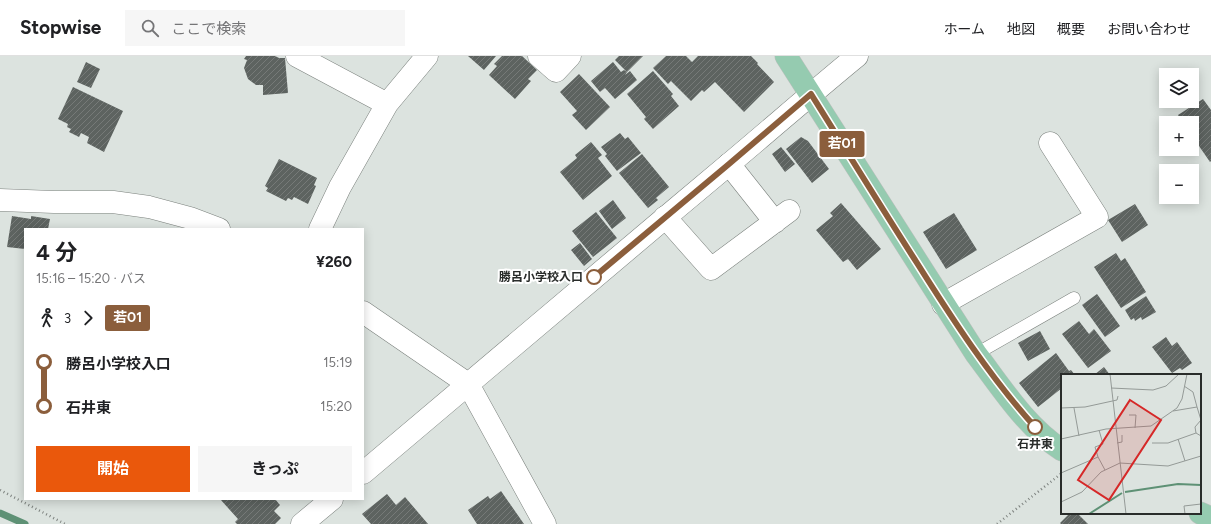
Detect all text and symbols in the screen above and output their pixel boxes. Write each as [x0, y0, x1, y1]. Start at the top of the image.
search box [125, 10, 405, 46]
text: Stopwise [20, 16, 101, 39]
icon: search [139, 17, 161, 39]
text: ここで検索 [171, 20, 246, 38]
text: ホーム [943, 21, 985, 38]
text: 地図 [1007, 21, 1035, 38]
text: 概要 [1057, 21, 1085, 38]
text: お問い合わせ [1107, 21, 1191, 38]
map controls [1159, 68, 1199, 204]
button: layers [1159, 68, 1199, 108]
button: + [1159, 116, 1199, 156]
line badge: 若01 [819, 131, 865, 157]
text: 若01 [828, 135, 856, 152]
button: − [1159, 164, 1199, 204]
text: 4 分 [36, 239, 77, 266]
text: ¥260 [316, 253, 352, 271]
marker: 勝呂小学校入口 [586, 269, 602, 285]
place label: 勝呂小学校入口 [499, 270, 583, 284]
text: 15:16 – 15:20 · バス [36, 271, 146, 286]
icon: walk [36, 307, 58, 329]
icon: forward [77, 307, 99, 329]
text: 若01 [113, 309, 142, 326]
text: 3 [64, 311, 71, 326]
text: 勝呂小学校入口 [66, 355, 171, 373]
text: 15:19 [323, 355, 352, 370]
inset map [1061, 374, 1201, 514]
text: 石井東 [66, 399, 111, 417]
text: 15:20 [320, 399, 352, 414]
marker: 石井東 [1027, 419, 1043, 435]
place label: 石井東 [1017, 437, 1053, 451]
button: 開始 [36, 446, 190, 492]
button: きっぷ [198, 446, 352, 492]

